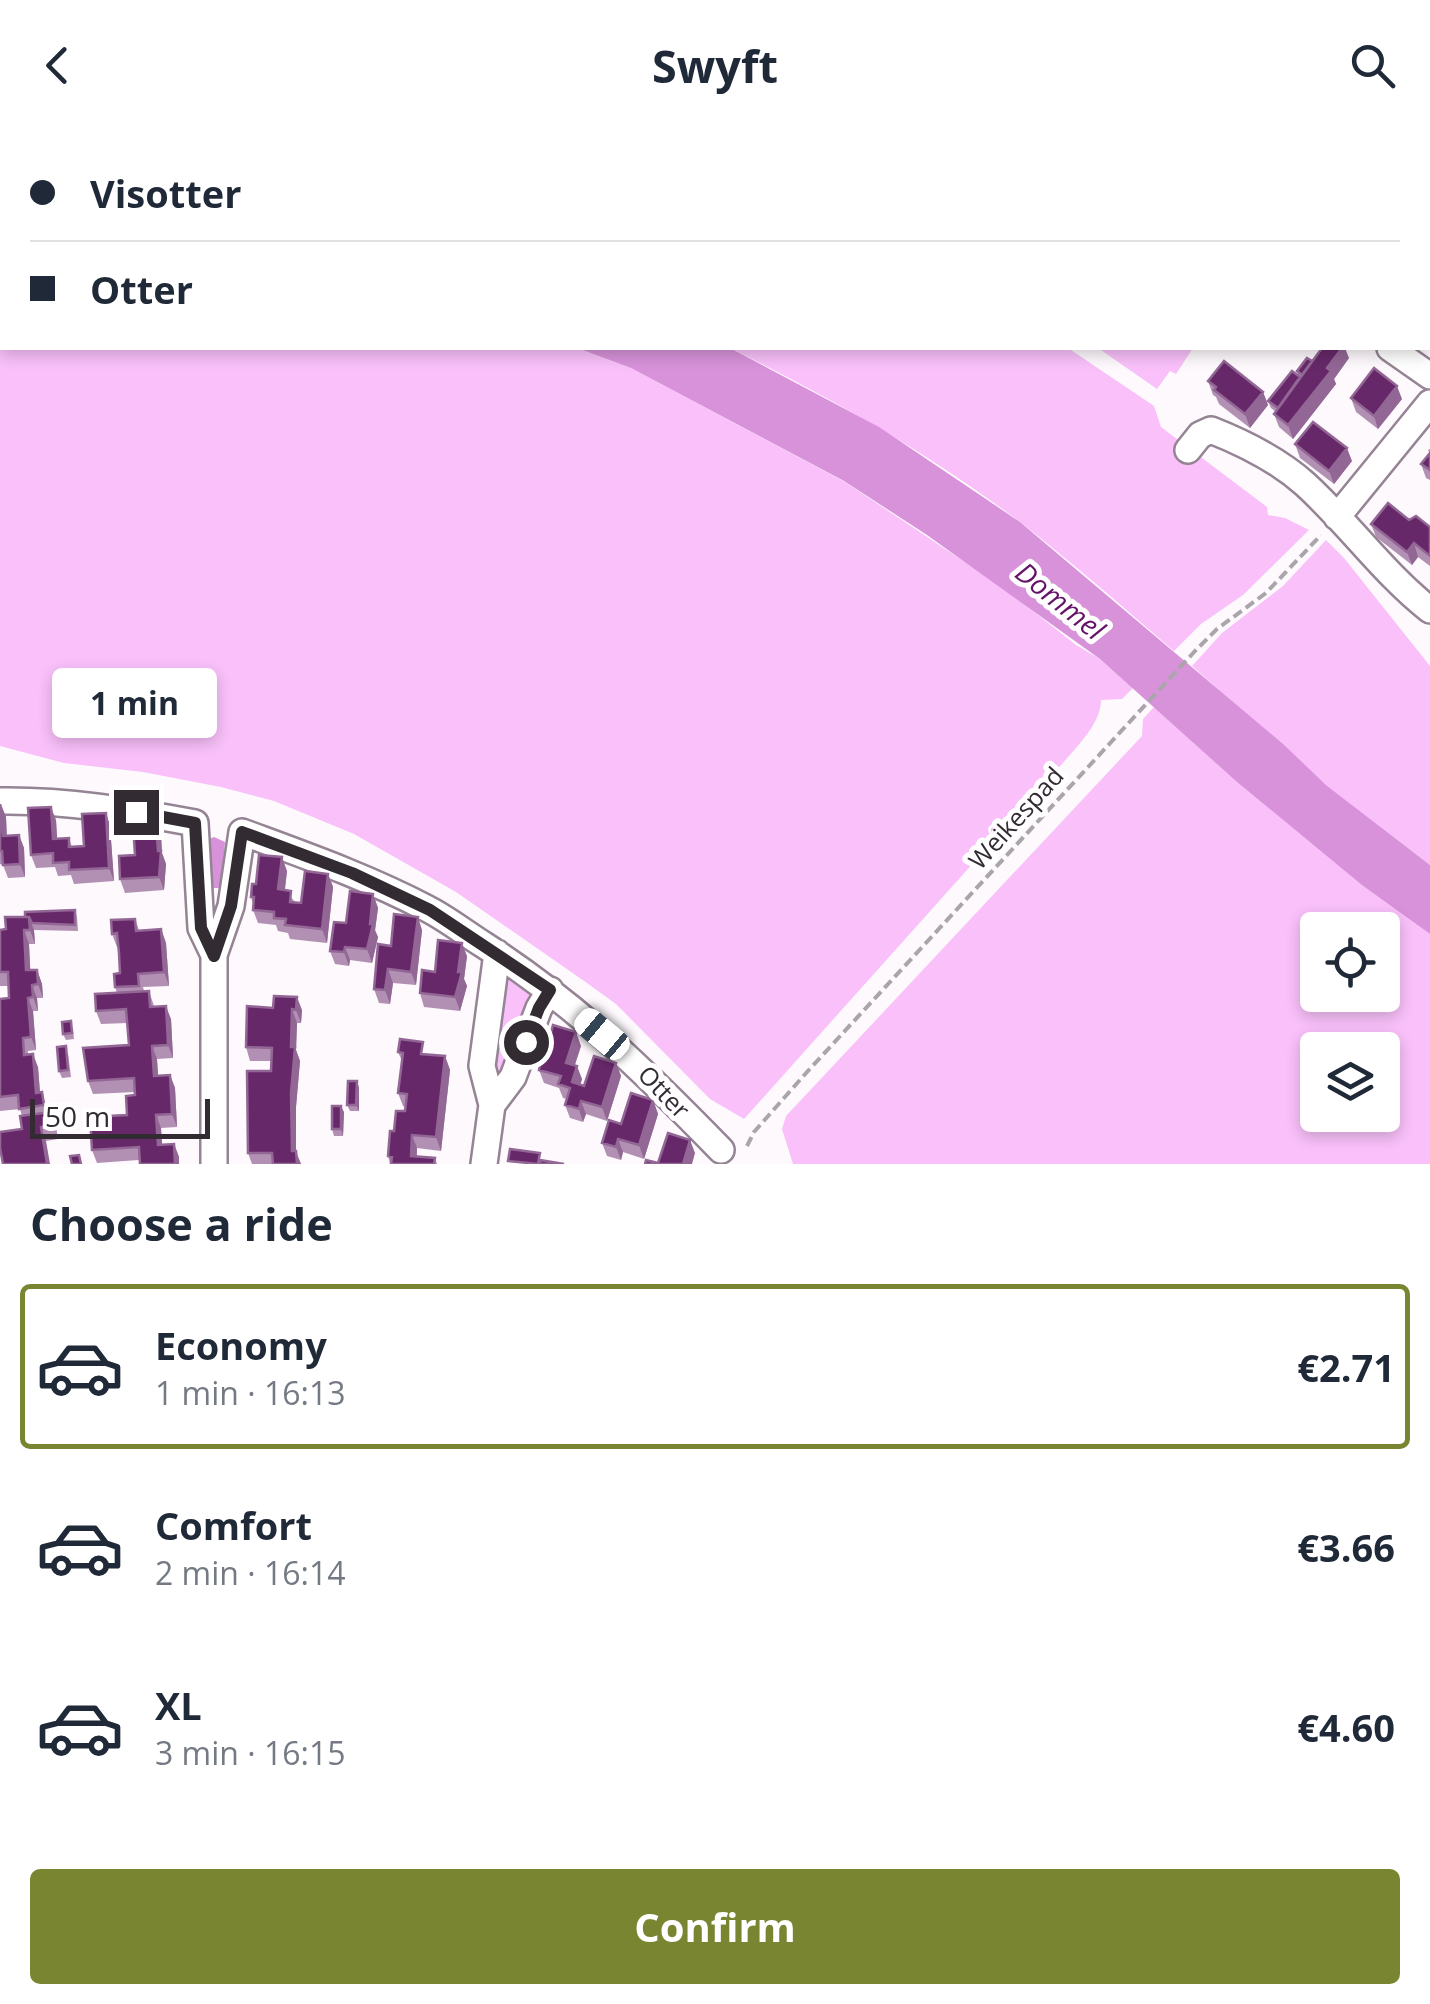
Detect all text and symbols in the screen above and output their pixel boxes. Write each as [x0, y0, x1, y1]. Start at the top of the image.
text: Swyft [652, 35, 778, 96]
icon: back [30, 38, 85, 93]
icon: search [1345, 38, 1400, 93]
text: Visotter [90, 167, 241, 219]
text: Otter [90, 263, 193, 315]
water label: Dommel [1008, 553, 1114, 648]
callout: 1 min [54, 667, 218, 737]
text: 1 min [90, 681, 179, 724]
street label: Weikespad [960, 759, 1070, 876]
route end [114, 790, 159, 835]
map controls [1300, 912, 1400, 1132]
button: locate [1300, 912, 1400, 1012]
car [569, 1003, 635, 1065]
route start [504, 1020, 549, 1065]
button: layers [1300, 1032, 1400, 1132]
street label: Otter [631, 1057, 698, 1125]
scale bar [30, 1094, 210, 1138]
text: 50 m [45, 1097, 110, 1135]
text: Choose a ride [30, 1193, 333, 1254]
text: Economy [155, 1319, 327, 1371]
icon: car [35, 1322, 125, 1412]
text: €2.71 [1297, 1341, 1395, 1393]
text: 1 min · 16:13 [155, 1371, 346, 1414]
text: Comfort [155, 1499, 312, 1551]
icon: car [35, 1502, 125, 1592]
text: €3.66 [1297, 1521, 1395, 1573]
text: 2 min · 16:14 [155, 1551, 346, 1594]
text: XL [155, 1679, 202, 1731]
icon: car [35, 1682, 125, 1772]
text: €4.60 [1297, 1701, 1395, 1753]
text: 3 min · 16:15 [155, 1731, 346, 1774]
button: Confirm [30, 1869, 1400, 1984]

